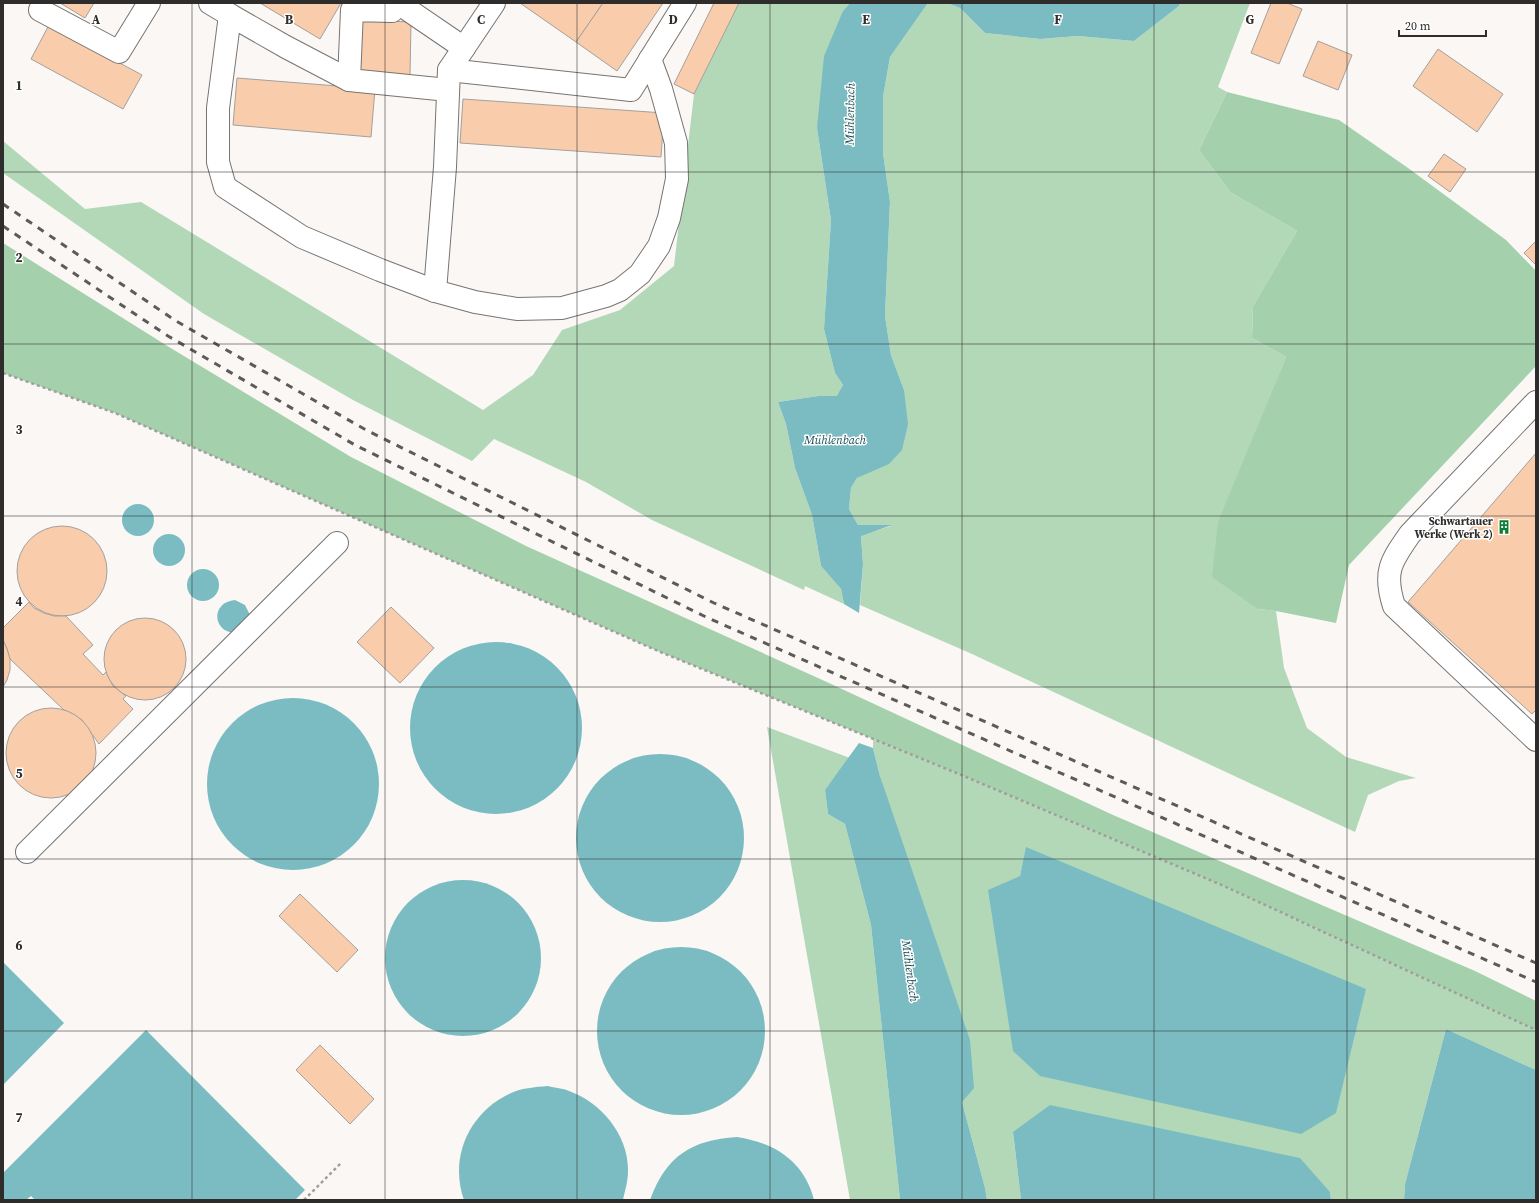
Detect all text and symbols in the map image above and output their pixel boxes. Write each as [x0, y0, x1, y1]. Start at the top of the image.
text: A [92, 11, 101, 28]
text: B [285, 11, 294, 28]
text: C [477, 11, 485, 28]
text: D [668, 11, 678, 28]
text: E [862, 11, 870, 28]
text: F [1054, 11, 1062, 28]
text: G [1246, 11, 1255, 28]
scale bar [1399, 12, 1486, 38]
text: 20 m [1405, 18, 1431, 34]
text: 1 [15, 77, 23, 94]
water label: Mühlenbach [841, 82, 859, 146]
text: 2 [15, 249, 23, 266]
text: 3 [15, 421, 23, 438]
water label: Mühlenbach [803, 432, 867, 448]
place label: Schwartauer Werke (Werk 2) [1414, 514, 1494, 542]
building icon: Schwartauer Werke (Werk 2) [1496, 519, 1512, 535]
text: 4 [15, 593, 23, 610]
text: 5 [15, 765, 23, 782]
text: 6 [15, 937, 23, 954]
water label: Mühlenbach [898, 938, 922, 1003]
text: 7 [15, 1109, 23, 1126]

